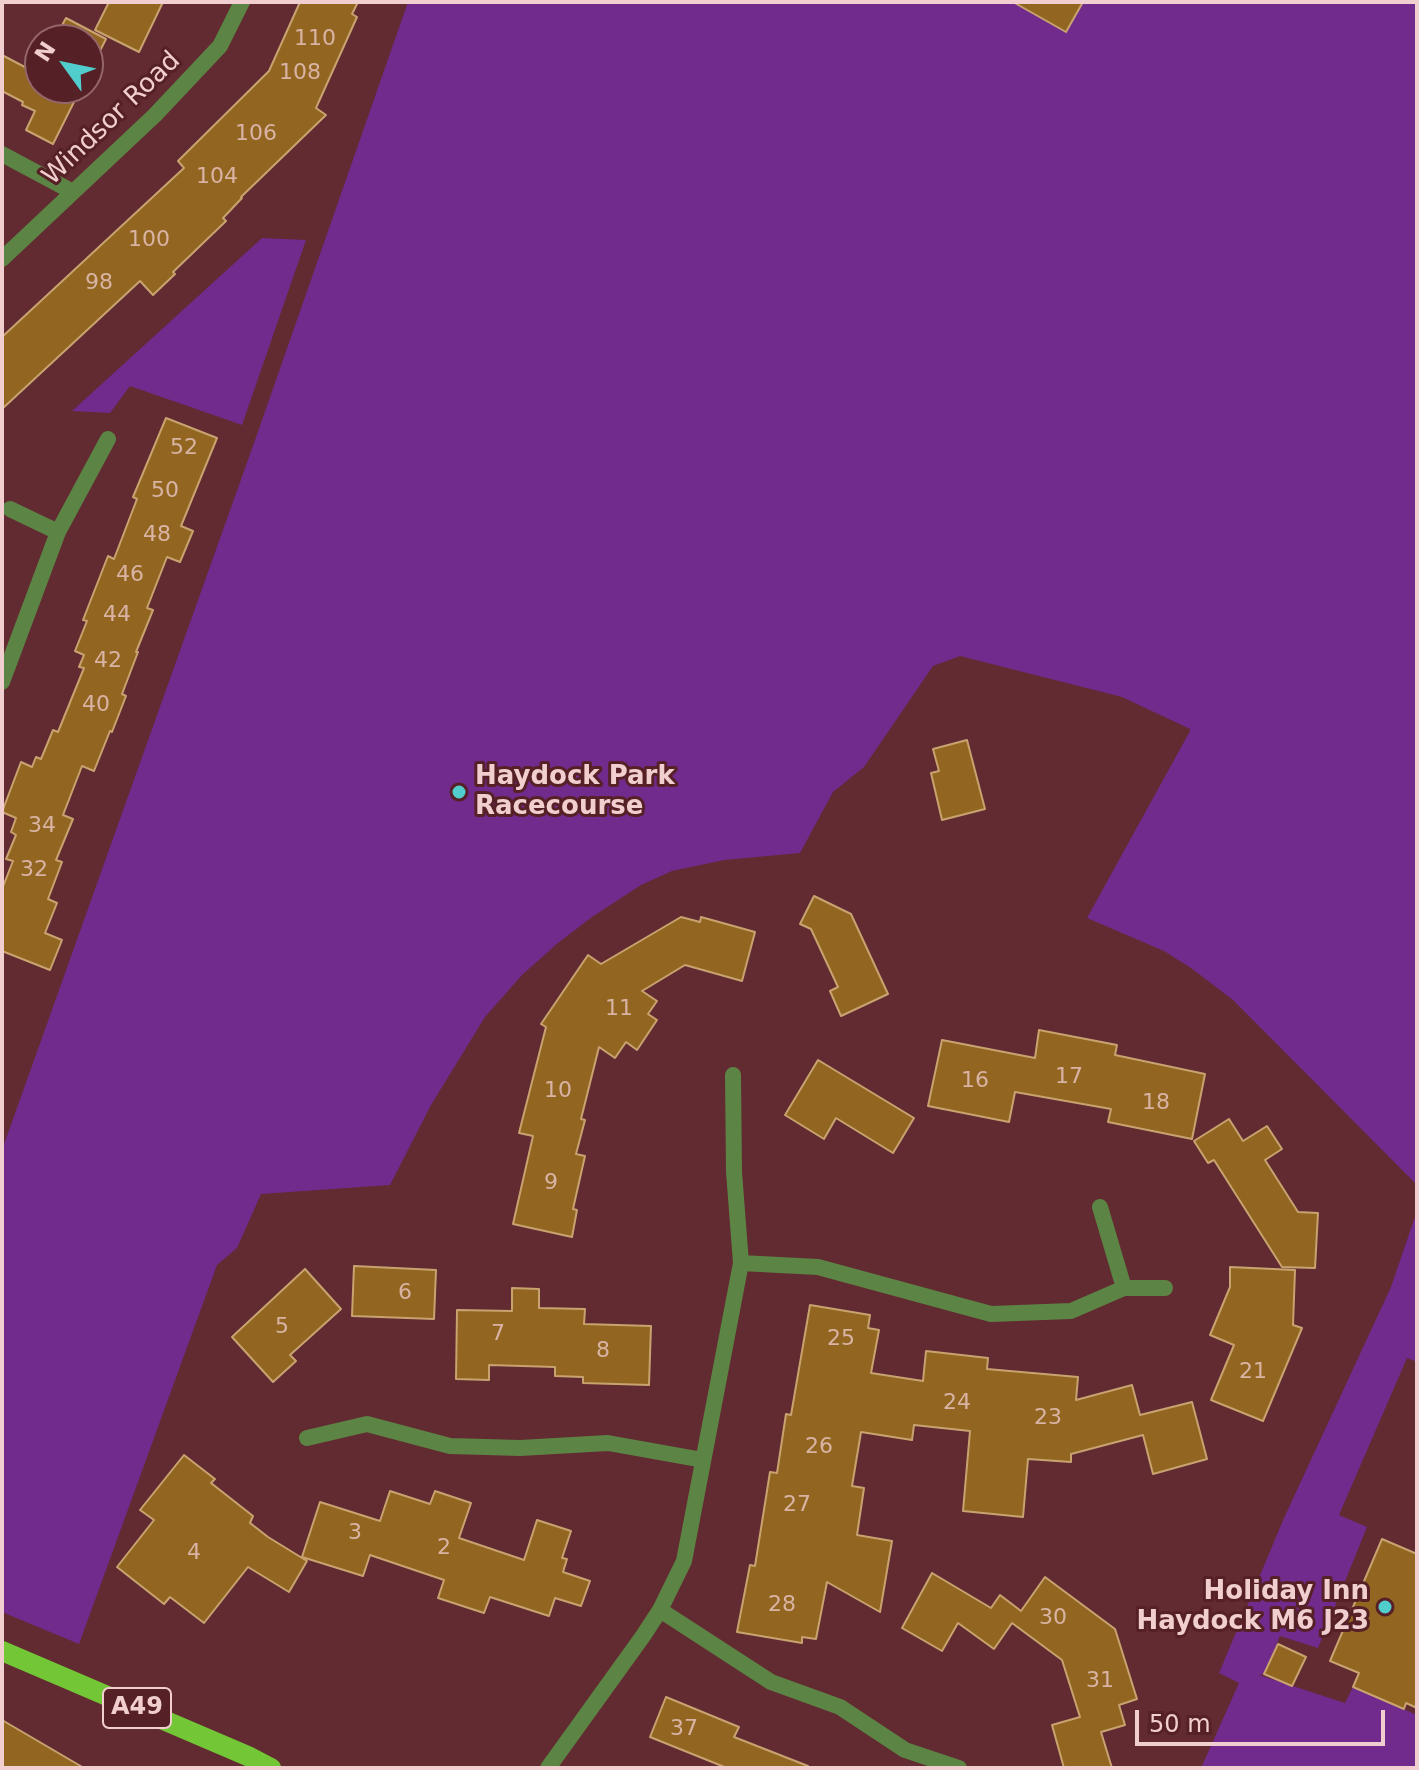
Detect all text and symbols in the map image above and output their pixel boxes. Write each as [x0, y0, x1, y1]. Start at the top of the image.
north arrow [24, 24, 104, 104]
house number: 110 [294, 26, 336, 52]
text: N [30, 37, 61, 66]
street label: Windsor Road [37, 46, 187, 192]
house number: 108 [279, 60, 321, 86]
house number: 106 [235, 121, 277, 147]
house number: 104 [196, 164, 238, 190]
house number: 100 [128, 227, 170, 253]
house number: 98 [85, 270, 113, 296]
house number: 52 [170, 435, 198, 461]
house number: 50 [151, 478, 179, 504]
house number: 48 [143, 522, 171, 548]
house number: 46 [116, 562, 144, 588]
house number: 44 [103, 602, 131, 628]
house number: 42 [94, 648, 122, 674]
house number: 40 [82, 692, 110, 718]
place label: Haydock Park Racecourse [475, 761, 675, 822]
marker: Haydock Park Racecourse [450, 783, 468, 801]
house number: 34 [28, 813, 56, 839]
house number: 32 [20, 857, 48, 883]
house number: 11 [605, 996, 633, 1022]
house number: 17 [1055, 1064, 1083, 1090]
house number: 16 [961, 1068, 989, 1094]
house number: 10 [544, 1078, 572, 1104]
house number: 18 [1142, 1090, 1170, 1116]
house number: 9 [544, 1170, 558, 1196]
house number: 6 [398, 1280, 412, 1306]
house number: 5 [275, 1314, 289, 1340]
house number: 7 [491, 1321, 505, 1347]
house number: 25 [827, 1326, 855, 1352]
house number: 8 [596, 1338, 610, 1364]
house number: 21 [1239, 1359, 1267, 1385]
house number: 24 [943, 1390, 971, 1416]
house number: 23 [1034, 1405, 1062, 1431]
house number: 26 [805, 1434, 833, 1460]
house number: 27 [783, 1492, 811, 1518]
house number: 3 [348, 1520, 362, 1546]
house number: 2 [437, 1535, 451, 1561]
house number: 4 [187, 1540, 201, 1566]
place label: Holiday Inn Haydock M6 J23 [1136, 1576, 1369, 1638]
house number: 28 [768, 1592, 796, 1618]
marker: Holiday Inn Haydock M6 J23 [1376, 1598, 1394, 1616]
house number: 30 [1039, 1605, 1067, 1631]
house number: 31 [1086, 1668, 1114, 1694]
road number: A49 [103, 1688, 171, 1728]
scale bar [1139, 1694, 1389, 1744]
text: 50 m [1149, 1710, 1211, 1738]
house number: 37 [670, 1716, 698, 1742]

